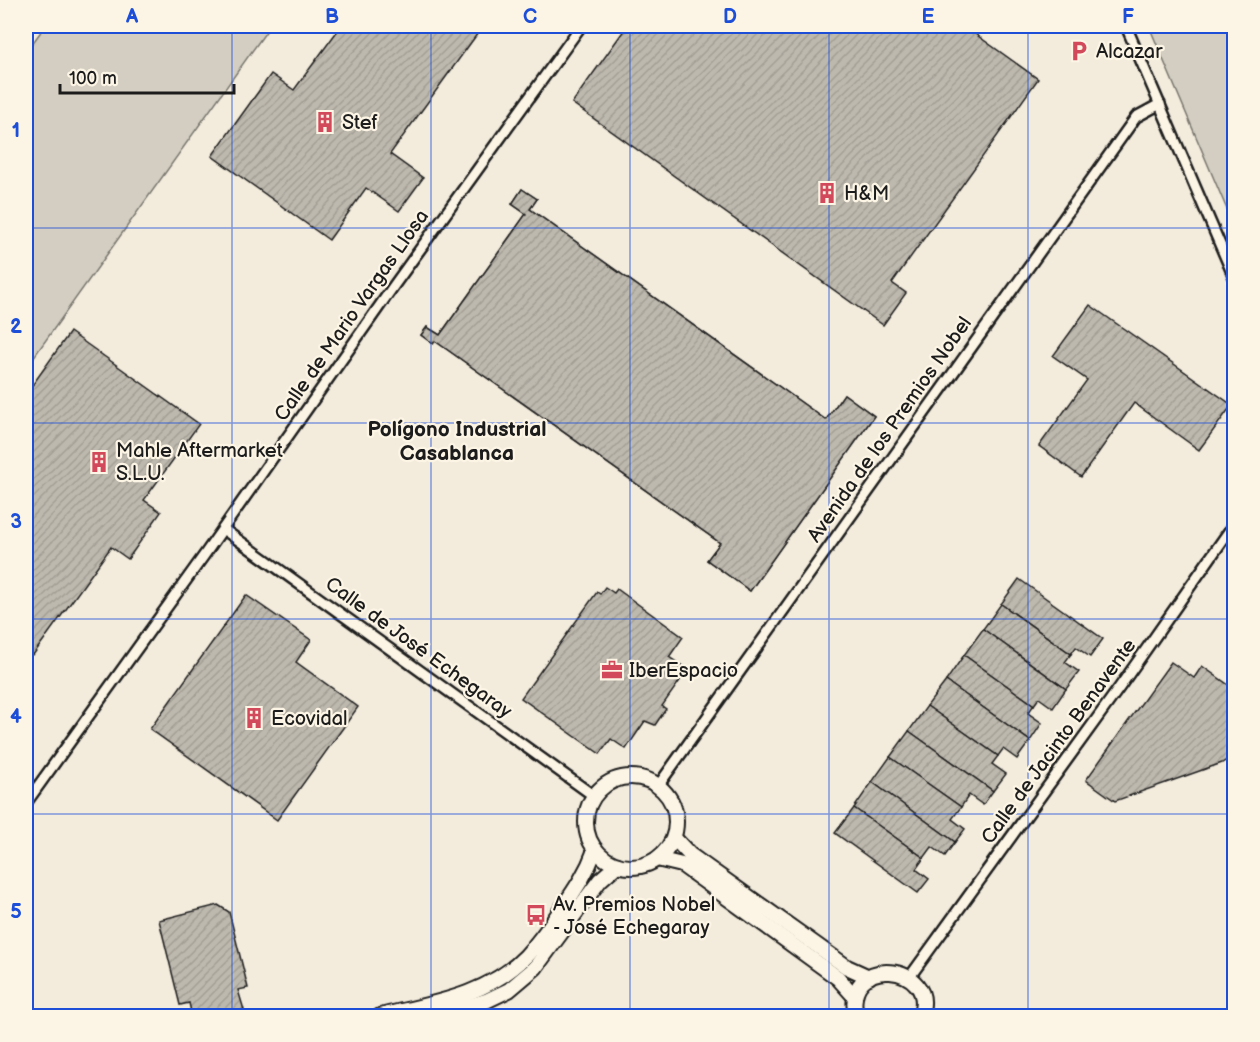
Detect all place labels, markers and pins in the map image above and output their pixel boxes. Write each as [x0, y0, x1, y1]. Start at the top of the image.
parking icon: Alcazar [1067, 39, 1091, 63]
place label: Alcazar [1096, 40, 1163, 64]
building icon: Stef [313, 110, 337, 134]
place label: Stef [342, 111, 378, 135]
building icon: H&M [815, 181, 839, 205]
place label: H&M [844, 182, 889, 206]
place label: Mahle Aftermarket S.L.U. [116, 439, 283, 486]
building icon: Mahle Aftermarket S.L.U. [87, 450, 111, 474]
office icon: IberEspacio [600, 658, 624, 682]
place label: IberEspacio [629, 659, 738, 683]
building icon: Ecovidal [242, 706, 266, 730]
place label: Ecovidal [271, 707, 348, 731]
place label: Av. Premios Nobel - José Echegaray [553, 893, 715, 940]
bus stop icon: Av. Premios Nobel - José Echegaray [524, 903, 548, 927]

